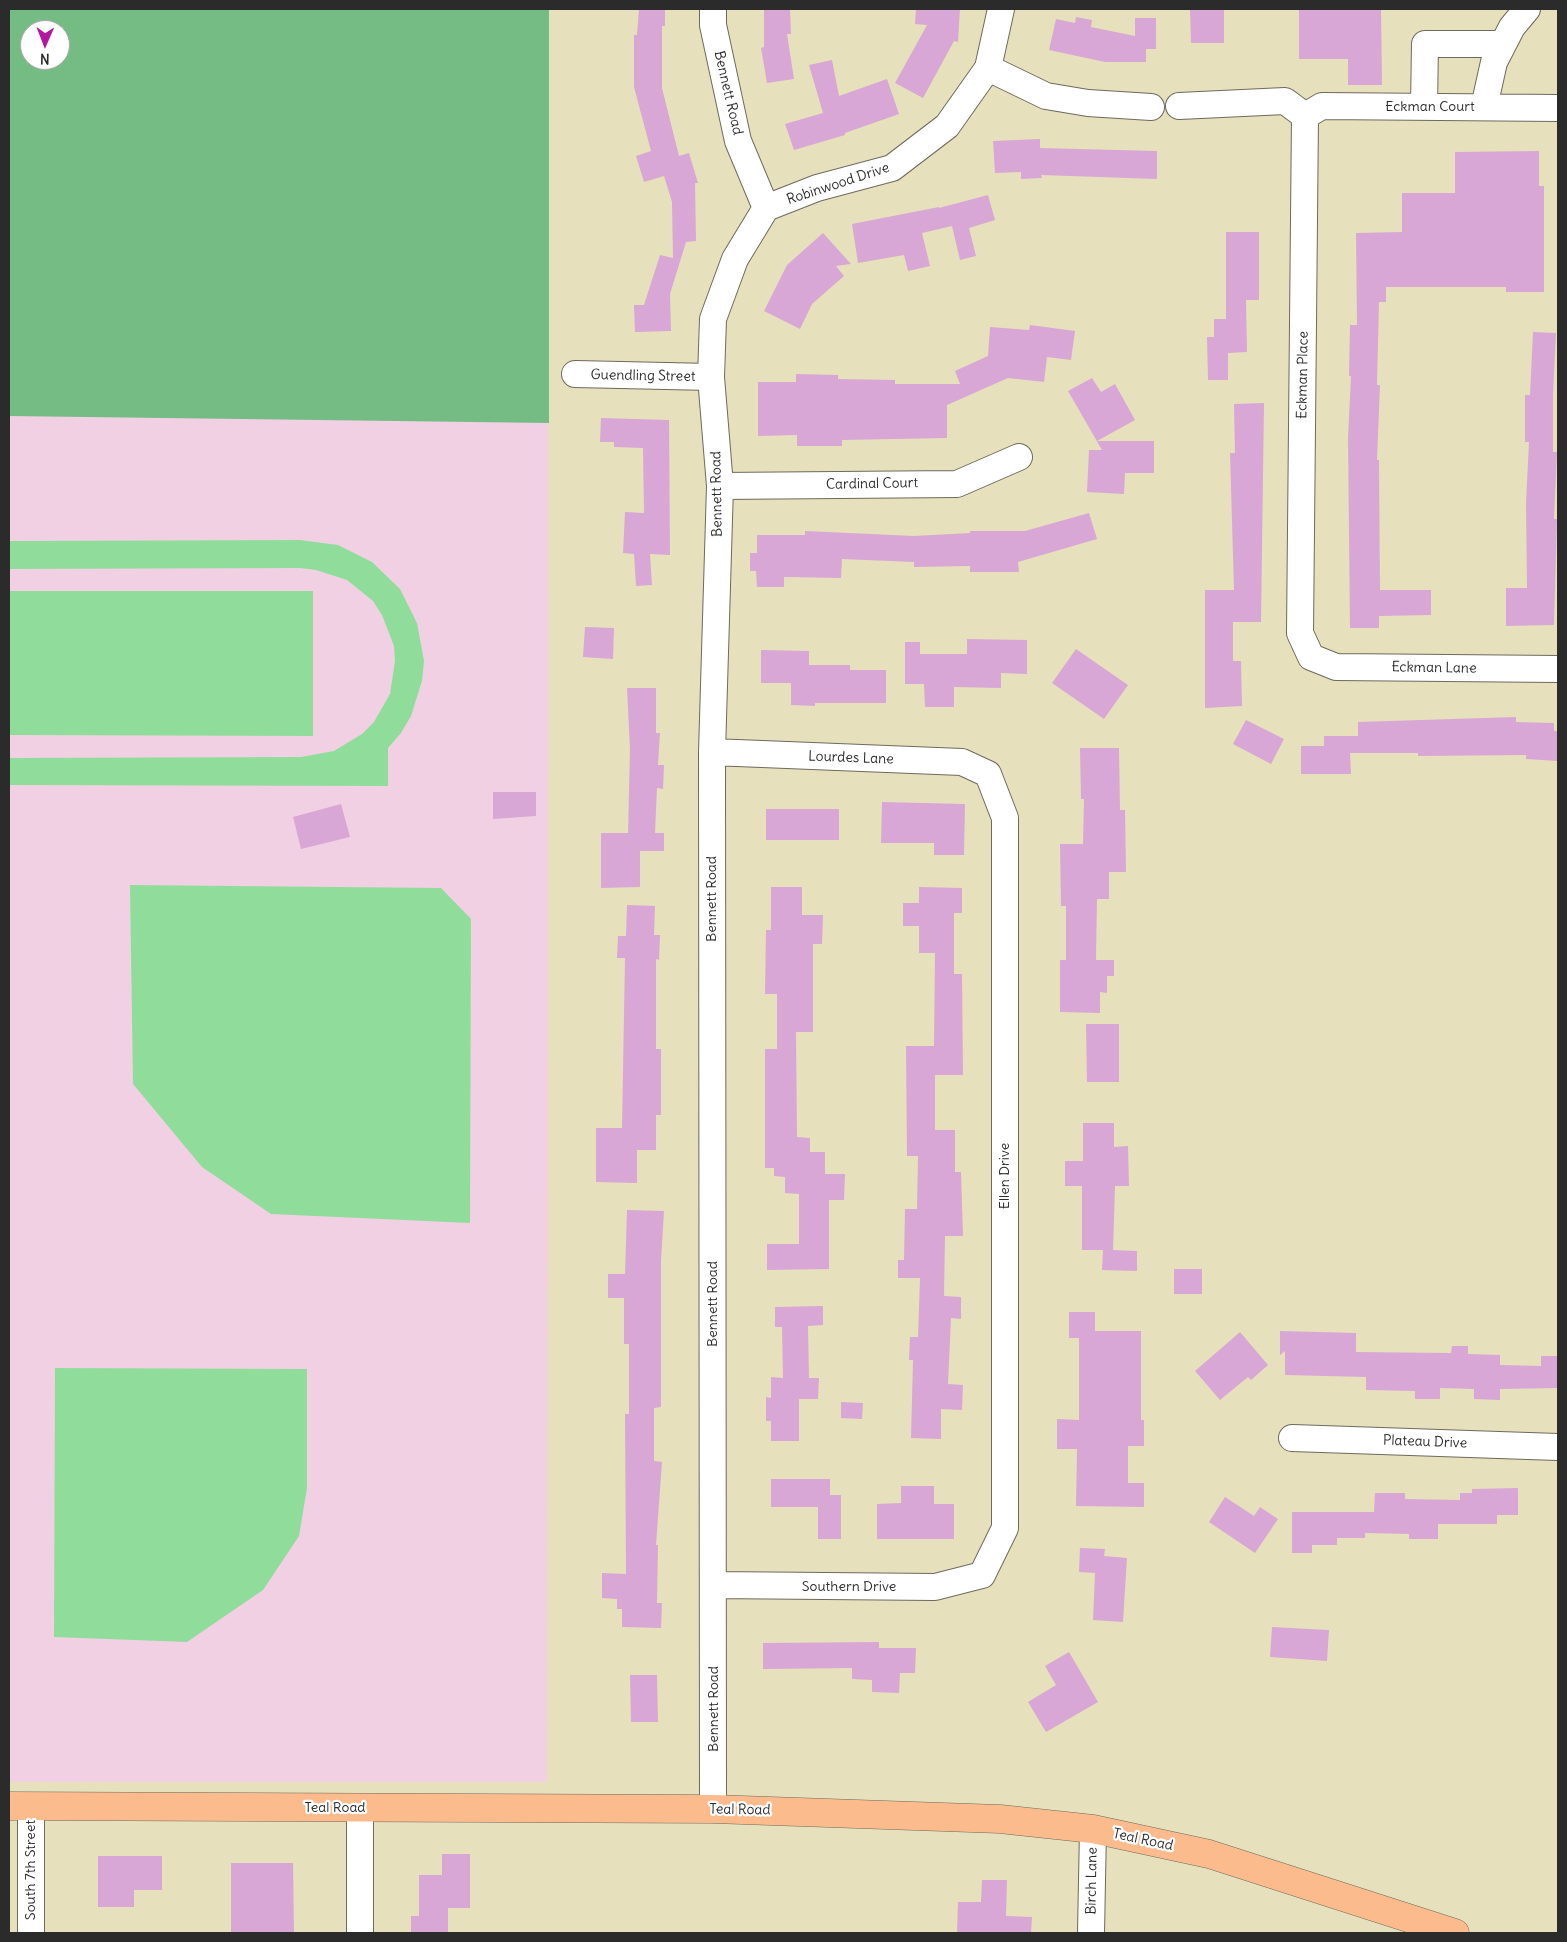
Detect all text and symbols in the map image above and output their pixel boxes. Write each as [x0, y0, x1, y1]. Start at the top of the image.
north arrow [20, 20, 70, 70]
street label: Bennett Road [710, 49, 746, 137]
text: N [40, 50, 50, 68]
street label: Eckman Court [1385, 99, 1475, 115]
street label: Robinwood Drive [785, 159, 891, 209]
street label: Eckman Place [1294, 331, 1312, 419]
street label: Guendling Street [590, 367, 696, 385]
street label: Bennett Road [708, 451, 726, 537]
street label: Cardinal Court [826, 475, 918, 493]
street label: Eckman Lane [1391, 659, 1477, 677]
street label: Lourdes Lane [808, 748, 894, 768]
street label: Bennett Road [704, 856, 720, 942]
street label: Ellen Drive [997, 1143, 1013, 1209]
street label: Bennett Road [705, 1261, 721, 1347]
street label: Plateau Drive [1383, 1432, 1467, 1452]
street label: Southern Drive [802, 1579, 896, 1595]
street label: Bennett Road [706, 1666, 722, 1752]
street label: Teal Road [304, 1800, 366, 1816]
street label: Teal Road [709, 1801, 771, 1819]
street label: South 7th Street [23, 1820, 39, 1920]
street label: Teal Road [1111, 1825, 1175, 1855]
street label: Birch Lane [1083, 1847, 1101, 1915]

